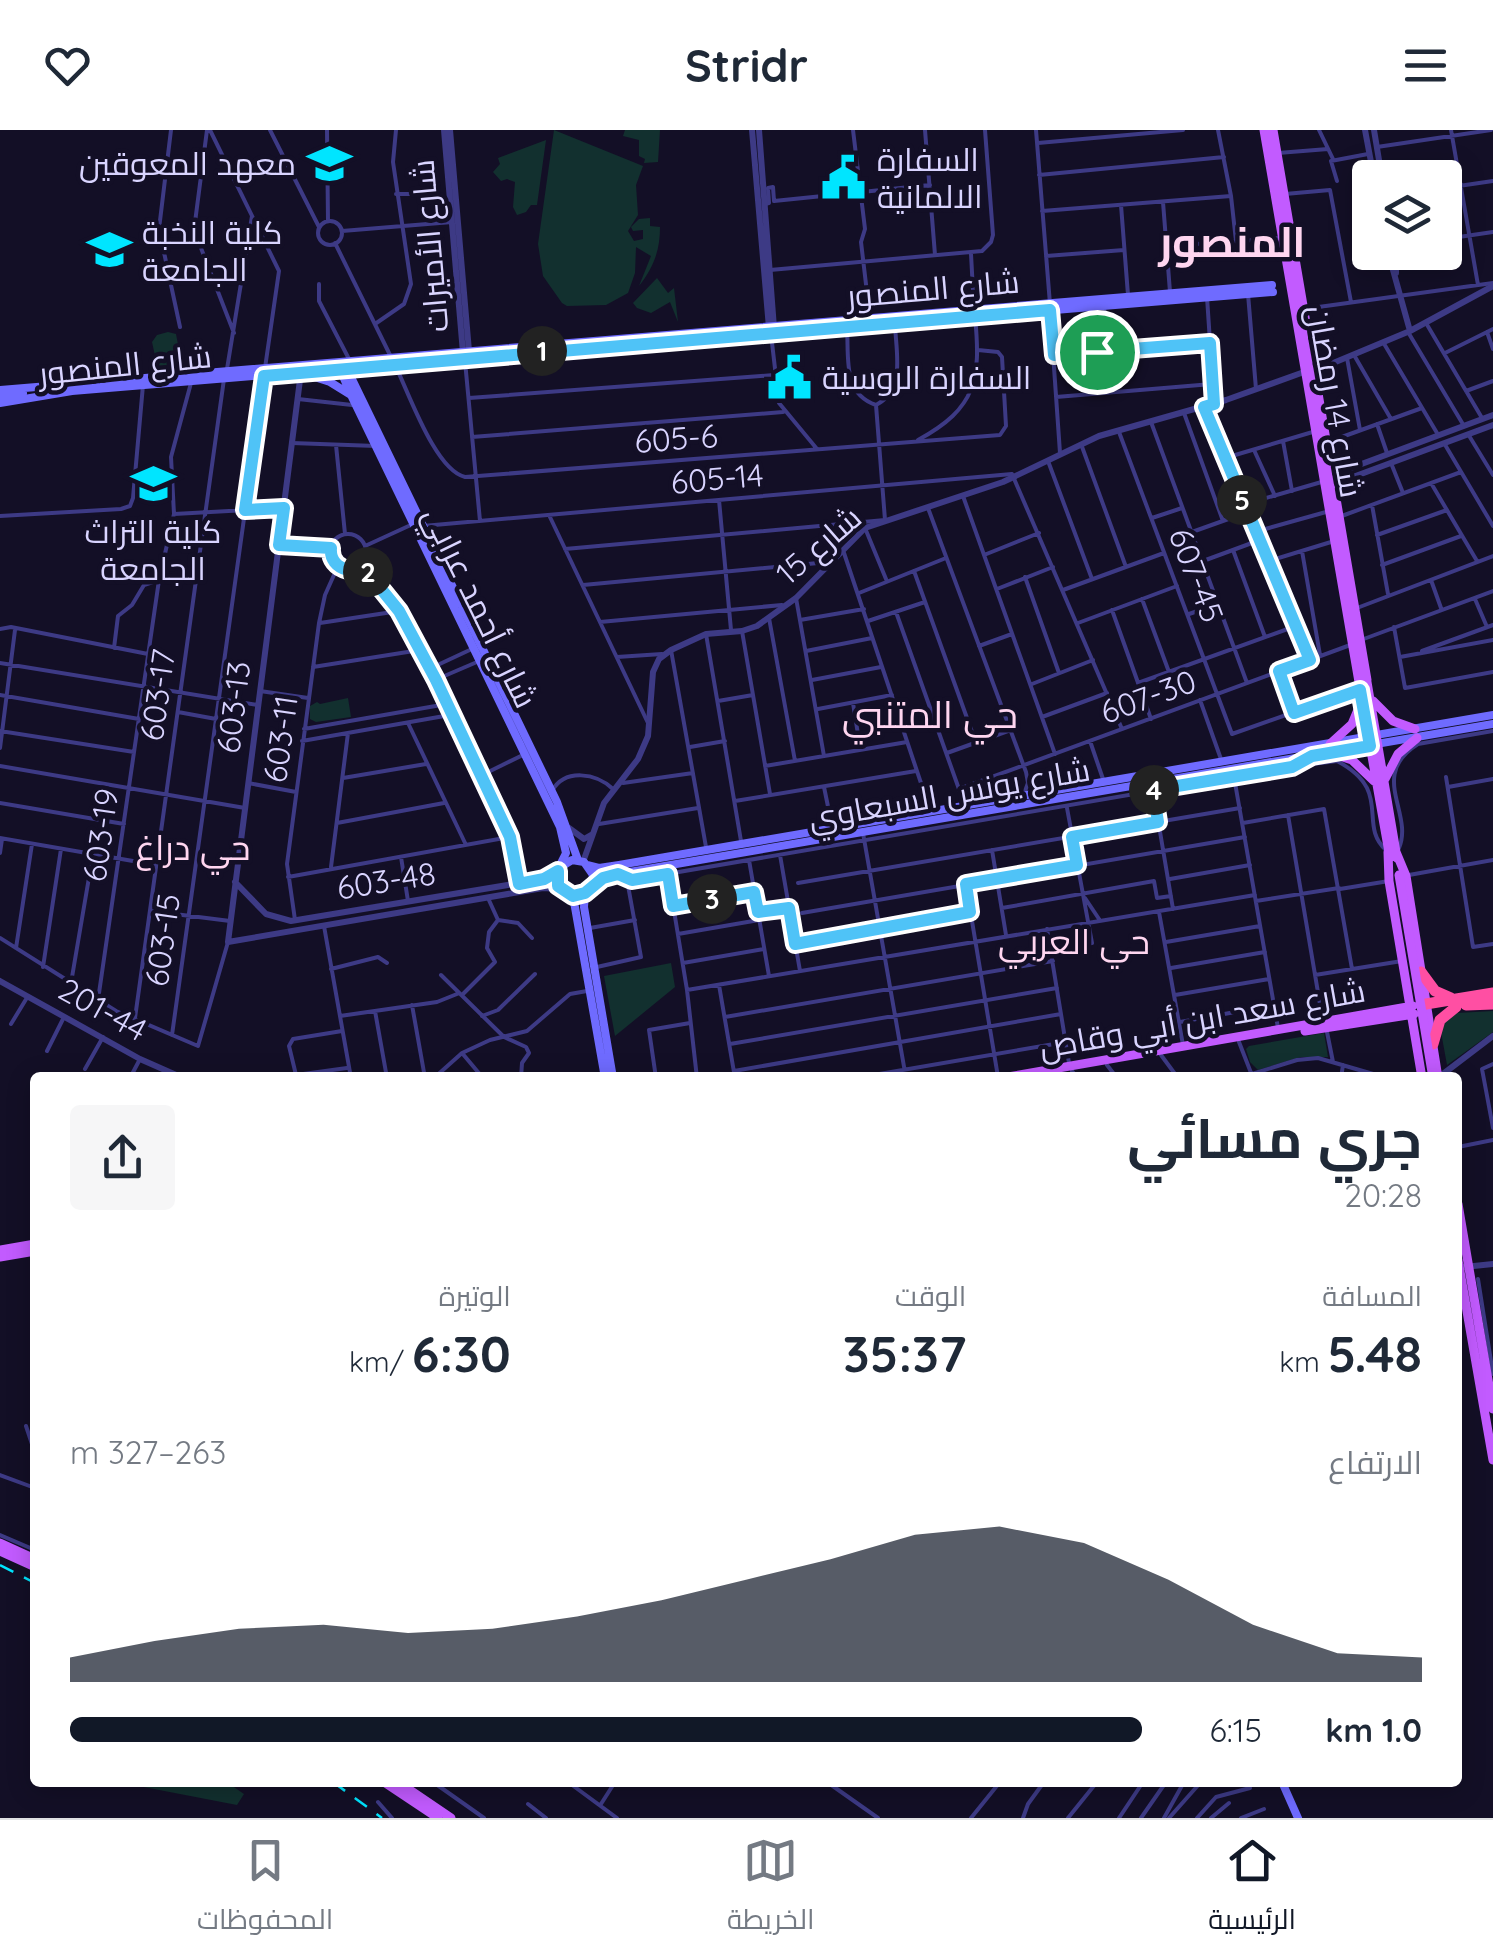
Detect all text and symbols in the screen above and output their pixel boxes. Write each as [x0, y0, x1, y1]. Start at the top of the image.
text: Stridr [685, 37, 808, 93]
icon: heart [40, 38, 95, 93]
icon: menu [1398, 38, 1453, 93]
school or university icon: معهد المعوقين [305, 139, 353, 187]
place label: السفارة الالمانية [877, 139, 983, 216]
place label: معهد المعوقين [79, 143, 296, 183]
public building icon: السفارة الالمانية [820, 153, 868, 201]
street label: شارع الأميرات [402, 158, 459, 334]
map controls [1352, 160, 1462, 270]
button: layers [1352, 160, 1462, 270]
place label: كلية النخبة الجامعة [142, 212, 282, 289]
district label: المنصور [1158, 215, 1305, 268]
school or university icon: كلية النخبة الجامعة [85, 226, 133, 274]
street label: شارع المنصور [843, 261, 1021, 319]
street label: شارع 14 رمضان [1296, 302, 1373, 501]
pin [1055, 310, 1140, 395]
icon: arrive [1070, 325, 1125, 380]
pin: 1 [517, 326, 567, 376]
text: 1 [537, 333, 547, 368]
street label: شارع المنصور [35, 335, 214, 396]
public building icon: السفارة الروسية [765, 353, 813, 401]
place label: السفارة الروسية [822, 357, 1031, 397]
street label: 605-6 [633, 415, 719, 461]
street label: 605-14 [669, 454, 765, 502]
school or university icon: كلية التراث الجامعة [129, 459, 177, 507]
pin: 5 [1217, 475, 1267, 525]
text: 5 [1234, 482, 1250, 517]
street label: شارع 15 [767, 497, 871, 595]
street label: شارع أحمد عرابي [410, 500, 547, 717]
place label: كلية التراث الجامعة [85, 511, 221, 588]
street label: 607-45 [1161, 522, 1233, 628]
pin: 2 [343, 547, 393, 597]
text: 2 [360, 554, 376, 589]
street label: 603-17 [131, 647, 183, 743]
street label: 603-13 [208, 659, 258, 755]
street label: 607-30 [1095, 660, 1201, 732]
district label: حي المتنبي [842, 690, 1018, 745]
street label: 603-11 [254, 693, 306, 785]
street label: شارع يونس السبعاوي [805, 749, 1094, 843]
pin: 4 [1129, 765, 1179, 815]
text: 4 [1146, 772, 1162, 807]
street label: 603-19 [74, 786, 126, 884]
district label: حي دراغ [136, 825, 250, 875]
street label: 603-48 [334, 852, 438, 908]
pin: 3 [687, 874, 737, 924]
text: 3 [704, 881, 720, 916]
street label: 603-15 [136, 891, 188, 989]
district label: حي العربي [998, 919, 1150, 969]
street label: 201-44 [52, 969, 154, 1049]
street label: شارع سعد ابن أبي وقاص [1036, 970, 1369, 1072]
text: جري مسائي [1127, 1103, 1422, 1172]
button: share [70, 1105, 175, 1210]
text: 20:28 [1344, 1175, 1422, 1215]
text: الوتيرة [439, 1278, 511, 1313]
text: الوقت [895, 1278, 966, 1313]
text: المسافة [1322, 1278, 1422, 1313]
text: 6:30 [412, 1322, 511, 1385]
text: 35:37 [843, 1322, 966, 1385]
text: 5.48 [1327, 1322, 1422, 1385]
text: /km [349, 1344, 412, 1379]
text: km [1279, 1344, 1327, 1379]
text: 263–327 m [70, 1432, 226, 1472]
text: الارتفاع [1328, 1442, 1422, 1482]
text: 6:15 [1210, 1710, 1262, 1750]
text: 1.0 km [1325, 1710, 1422, 1750]
tab: المحفوظات [197, 1833, 333, 1945]
tab: الخريطة [727, 1833, 814, 1945]
tab: الرئيسية [1208, 1833, 1296, 1945]

